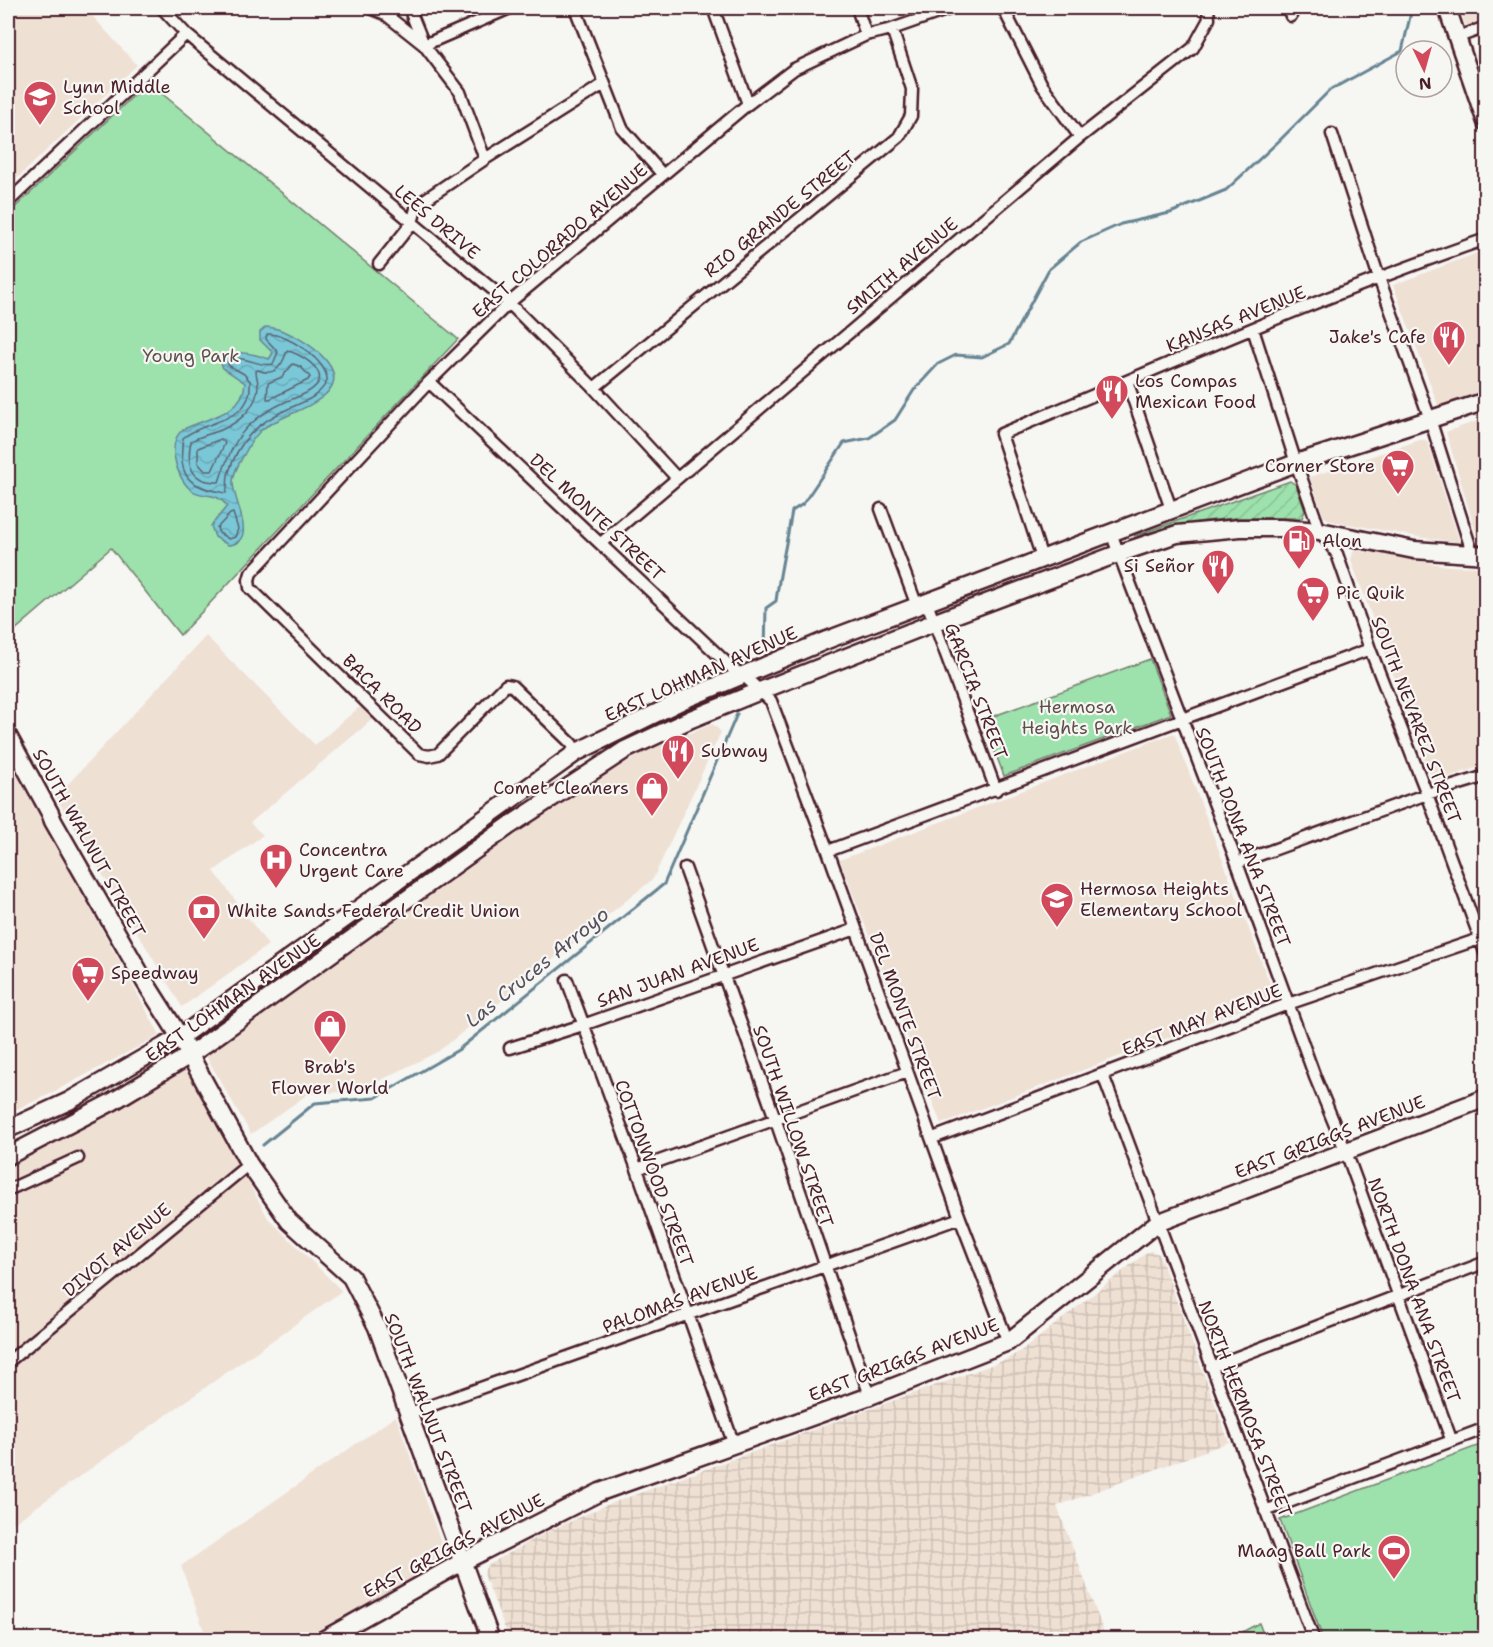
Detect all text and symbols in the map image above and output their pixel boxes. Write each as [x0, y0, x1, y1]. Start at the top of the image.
north arrow [1394, 39, 1454, 99]
text: N [1418, 72, 1432, 94]
place label: Lynn Middle School [63, 75, 171, 120]
school or university icon: Lynn Middle School [22, 79, 58, 126]
street label: RIO GRANDE STREET [699, 145, 861, 283]
street label: EAST COLORADO AVENUE [467, 158, 653, 324]
street label: LEES DRIVE [389, 179, 485, 265]
street label: SMITH AVENUE [841, 212, 963, 320]
street label: KANSAS AVENUE [1162, 280, 1310, 358]
restaurant icon: Jake's Cafe [1431, 319, 1467, 366]
place label: Jake's Cafe [1329, 325, 1426, 349]
park label: Young Park [143, 344, 239, 368]
place label: Los Compas Mexican Food [1135, 369, 1256, 414]
restaurant icon: Los Compas Mexican Food [1094, 373, 1130, 420]
street label: DEL MONTE STREET [524, 448, 670, 586]
supermarket icon: Corner Store [1380, 448, 1416, 495]
place label: Corner Store [1265, 454, 1375, 478]
fuel station icon: Alon [1281, 523, 1317, 570]
place label: Alon [1322, 529, 1362, 553]
restaurant icon: Si Señor [1200, 548, 1236, 595]
place label: Si Señor [1124, 554, 1195, 578]
supermarket icon: Pic Quik [1295, 575, 1331, 622]
place label: Pic Quik [1336, 581, 1405, 605]
street label: SOUTH NEVAREZ STREET [1365, 613, 1467, 827]
street label: GARCIA STREET [939, 619, 1013, 763]
street label: EAST LOHMAN AVENUE [601, 621, 801, 727]
street label: BACA ROAD [337, 649, 427, 739]
park label: Hermosa Heights Park [1021, 695, 1133, 740]
street label: SOUTH DONA ANA STREET [1190, 724, 1296, 950]
restaurant icon: Subway [660, 733, 696, 780]
place label: Subway [701, 739, 768, 763]
street label: SOUTH WALNUT STREET [27, 744, 151, 942]
shop icon: Comet Cleaners [634, 770, 670, 817]
place label: Comet Cleaners [493, 776, 629, 800]
place label: Concentra Urgent Care [299, 838, 404, 883]
hospital icon: Concentra Urgent Care [258, 842, 294, 889]
place label: Hermosa Heights Elementary School [1080, 877, 1243, 922]
school or university icon: Hermosa Heights Elementary School [1039, 881, 1075, 928]
bank icon: White Sands Federal Credit Union [186, 893, 222, 940]
place label: White Sands Federal Credit Union [227, 899, 520, 923]
water label: Las Cruces Arroyo [460, 901, 614, 1033]
street label: EAST LOHMAN AVENUE [141, 928, 325, 1068]
street label: DEL MONTE STREET [864, 929, 946, 1103]
street label: SAN JUAN AVENUE [594, 933, 762, 1013]
supermarket icon: Speedway [70, 955, 106, 1002]
place label: Speedway [111, 961, 199, 985]
street label: EAST MAY AVENUE [1119, 978, 1285, 1062]
shop icon: Brab's Flower World [312, 1008, 348, 1055]
street label: SOUTH WILLOW STREET [747, 1022, 839, 1230]
place label: Brab's Flower World [271, 1055, 389, 1100]
street label: COTTONWOOD STREET [609, 1076, 699, 1270]
street label: EAST GRIGGS AVENUE [1231, 1090, 1429, 1184]
street label: NORTH DONA ANA STREET [1362, 1174, 1466, 1406]
street label: DIVOT AVENUE [58, 1198, 176, 1302]
street label: PALOMAS AVENUE [599, 1261, 761, 1339]
street label: NORTH HERMOSA STREET [1193, 1297, 1297, 1521]
street label: SOUTH WALNUT STREET [379, 1310, 477, 1516]
street label: EAST GRIGGS AVENUE [805, 1313, 1003, 1407]
street label: EAST GRIGGS AVENUE [359, 1488, 549, 1604]
sports icon: Maag Ball Park [1376, 1533, 1412, 1580]
place label: Maag Ball Park [1237, 1539, 1371, 1563]

